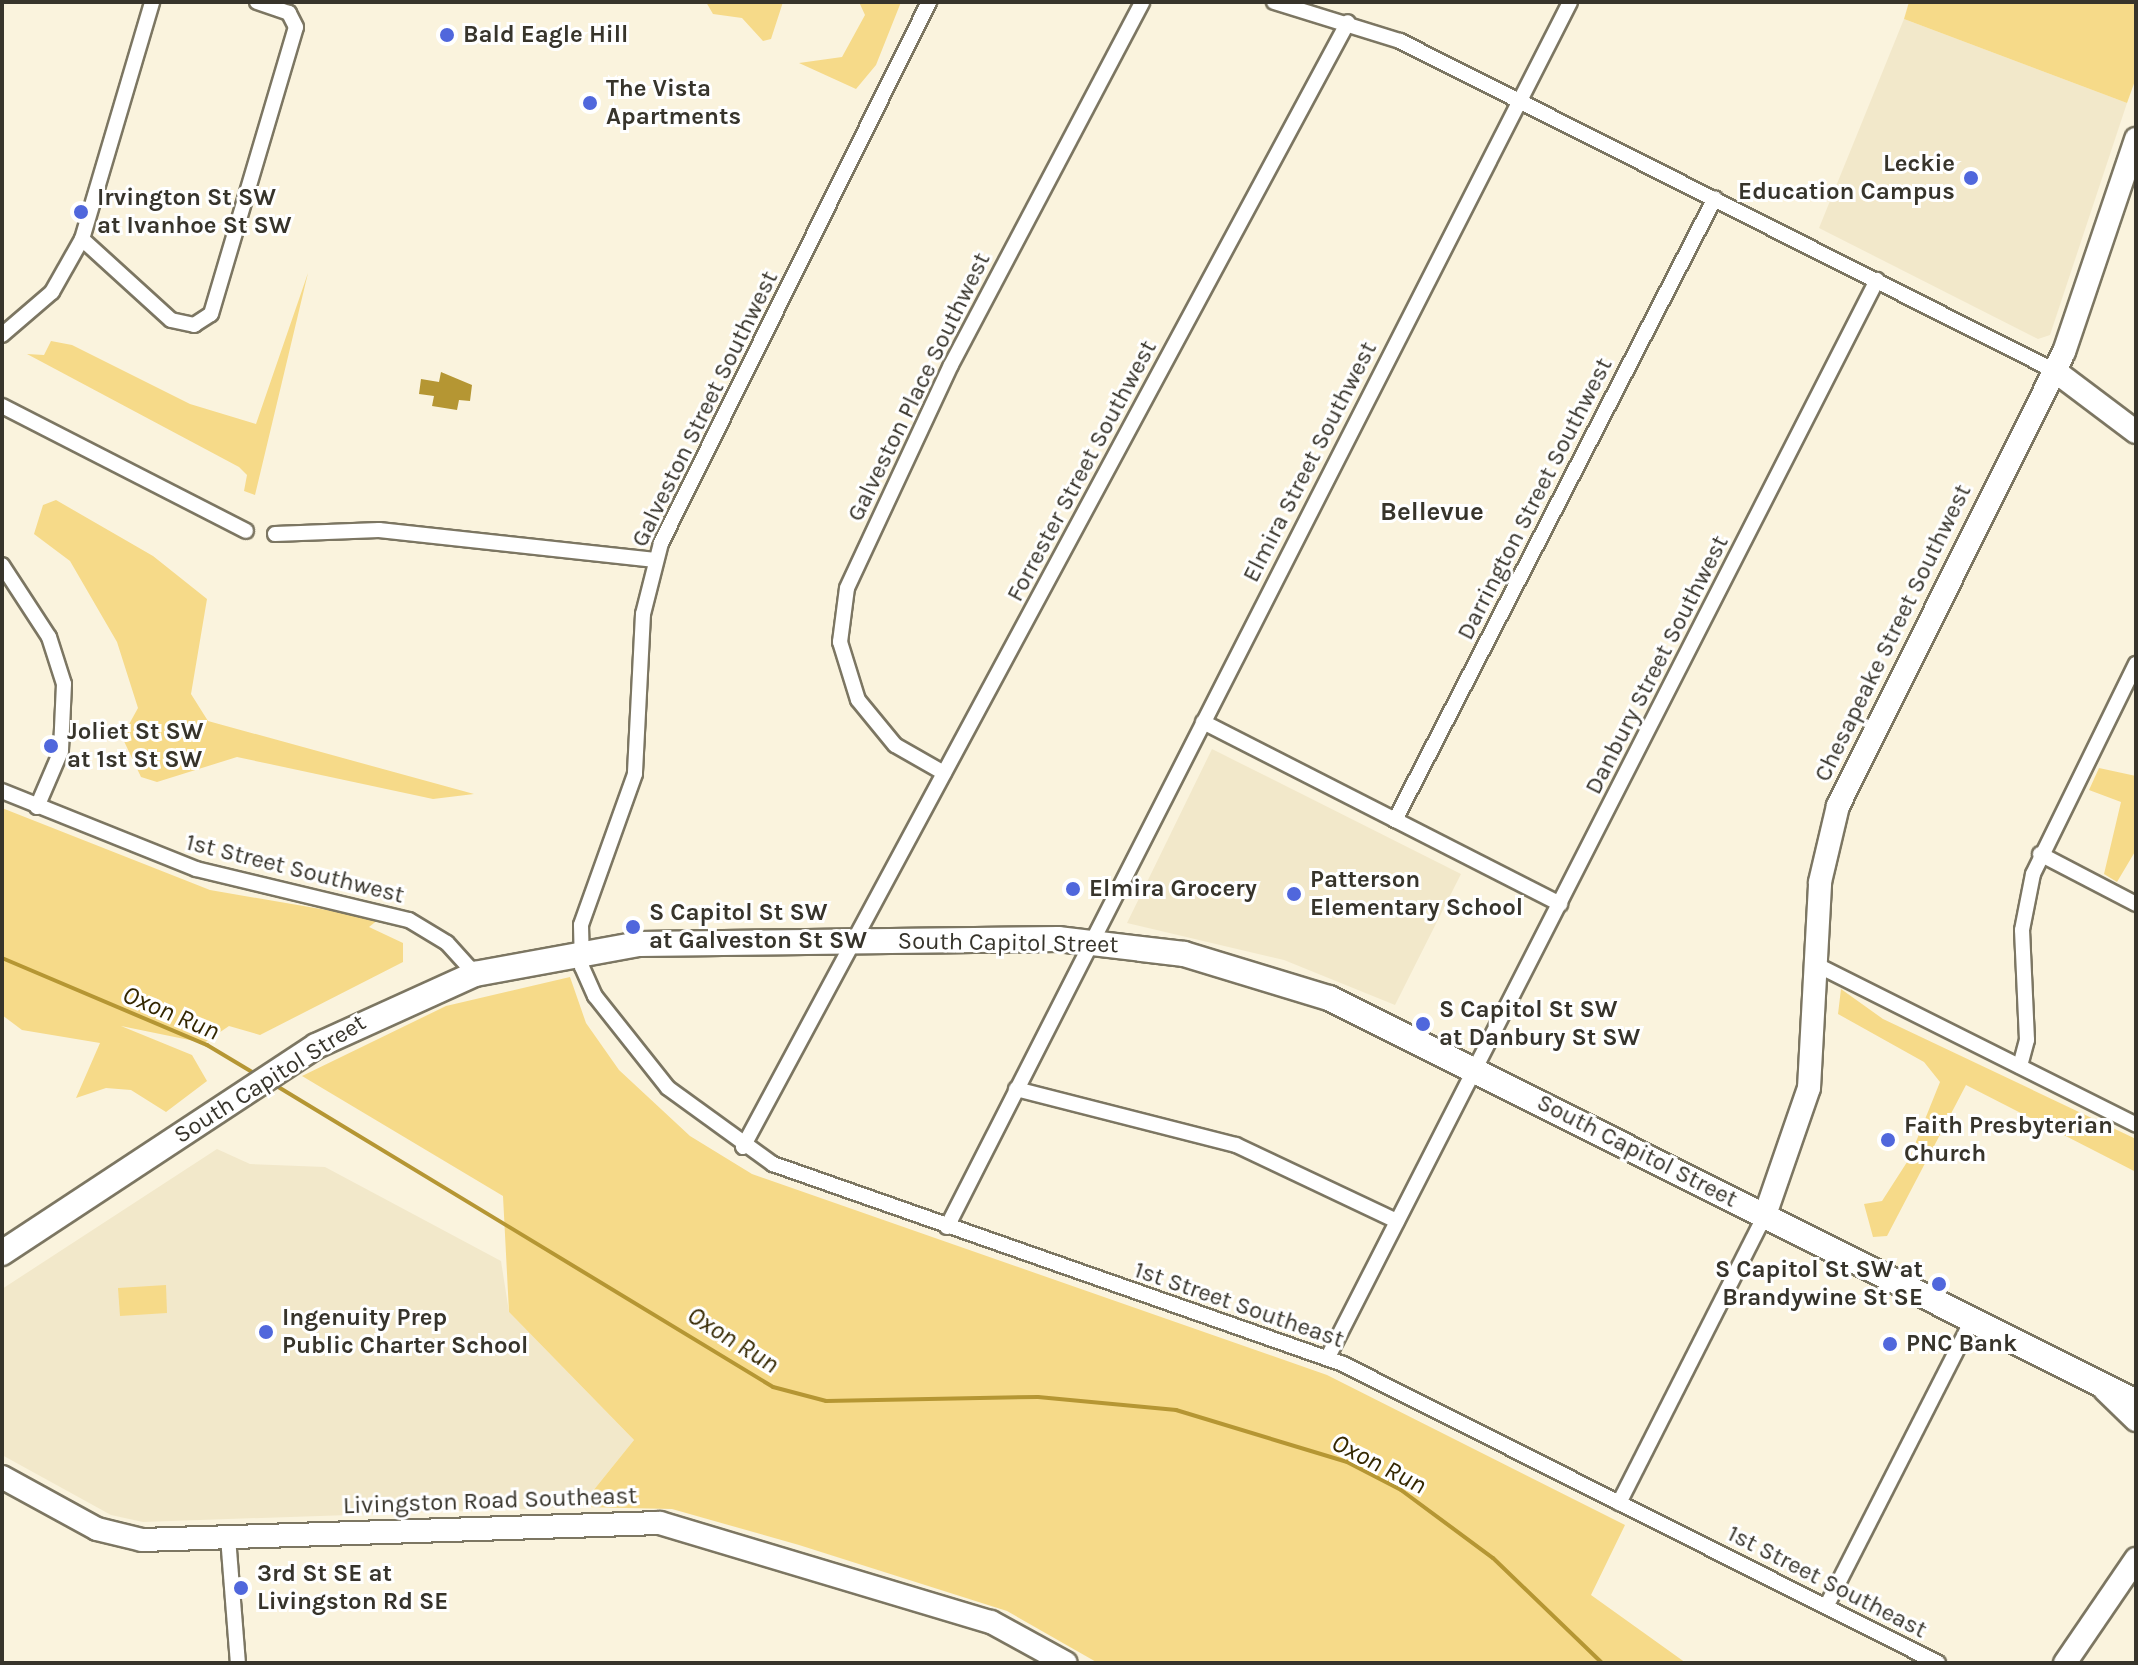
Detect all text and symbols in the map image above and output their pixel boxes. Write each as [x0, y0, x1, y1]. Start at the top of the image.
place label: Bald Eagle Hill [463, 21, 628, 49]
marker: Bald Eagle Hill [438, 26, 456, 44]
place label: The Vista Apartments [606, 75, 741, 131]
marker: The Vista Apartments [581, 94, 599, 112]
place label: Leckie Education Campus [1738, 150, 1955, 206]
marker: Leckie Education Campus [1962, 169, 1980, 187]
place label: Irvington St SW at Ivanhoe St SW [97, 184, 292, 240]
marker: Irvington St SW at Ivanhoe St SW [72, 203, 90, 221]
street label: Galveston Place Southwest [841, 248, 997, 526]
street label: Galveston Street Southwest [626, 266, 784, 552]
street label: Forrester Street Southwest [1001, 335, 1163, 607]
street label: Elmira Street Southwest [1237, 337, 1383, 587]
street label: Darrington Street Southwest [1451, 353, 1619, 645]
street label: Chesapeake Street Southwest [1808, 480, 1978, 786]
district label: Bellevue [1380, 496, 1484, 528]
street label: Danbury Street Southwest [1579, 531, 1735, 799]
place label: Joliet St SW at 1st St SW [67, 718, 204, 774]
marker: Joliet St SW at 1st St SW [42, 737, 60, 755]
street label: 1st Street Southwest [183, 828, 407, 910]
place label: Patterson Elementary School [1310, 866, 1523, 922]
place label: Elmira Grocery [1089, 875, 1257, 903]
marker: Elmira Grocery [1064, 880, 1082, 898]
marker: Patterson Elementary School [1285, 885, 1303, 903]
place label: S Capitol St SW at Galveston St SW [649, 899, 867, 955]
marker: S Capitol St SW at Galveston St SW [624, 918, 642, 936]
street label: South Capitol Street [897, 927, 1119, 959]
water label: Oxon Run [118, 979, 224, 1047]
place label: S Capitol St SW at Danbury St SW [1439, 996, 1640, 1052]
street label: South Capitol Street [169, 1008, 371, 1150]
marker: S Capitol St SW at Danbury St SW [1414, 1015, 1432, 1033]
street label: South Capitol Street [1532, 1088, 1742, 1214]
place label: Faith Presbyterian Church [1904, 1112, 2113, 1168]
marker: Faith Presbyterian Church [1879, 1131, 1897, 1149]
street label: 1st Street Southeast [1130, 1256, 1348, 1354]
place label: S Capitol St SW at Brandywine St SE [1715, 1256, 1923, 1312]
marker: S Capitol St SW at Brandywine St SE [1930, 1275, 1948, 1293]
water label: Oxon Run [681, 1300, 785, 1380]
place label: Ingenuity Prep Public Charter School [282, 1304, 528, 1360]
marker: Ingenuity Prep Public Charter School [257, 1323, 275, 1341]
place label: PNC Bank [1906, 1330, 2017, 1358]
marker: PNC Bank [1881, 1335, 1899, 1353]
water label: Oxon Run [1326, 1427, 1432, 1501]
street label: Livingston Road Southeast [342, 1481, 638, 1521]
street label: 1st Street Southeast [1723, 1519, 1931, 1645]
place label: 3rd St SE at Livingston Rd SE [257, 1560, 448, 1616]
marker: 3rd St SE at Livingston Rd SE [232, 1579, 250, 1597]

